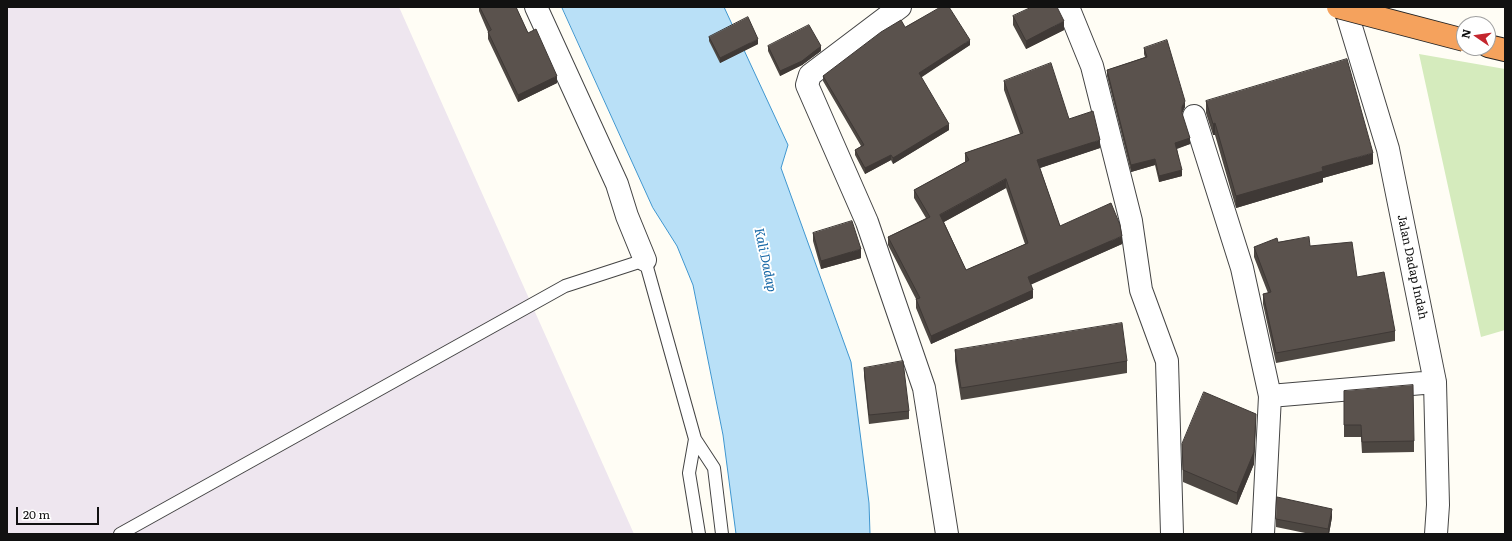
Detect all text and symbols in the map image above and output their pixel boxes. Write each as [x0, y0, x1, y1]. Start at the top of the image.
north arrow [1456, 16, 1496, 56]
text: N [1456, 27, 1474, 40]
street label: Jalan Dadap Indah [1394, 213, 1430, 321]
water label: Kali Dadap [751, 227, 779, 293]
scale bar [18, 499, 101, 525]
text: 20 m [23, 505, 50, 523]

